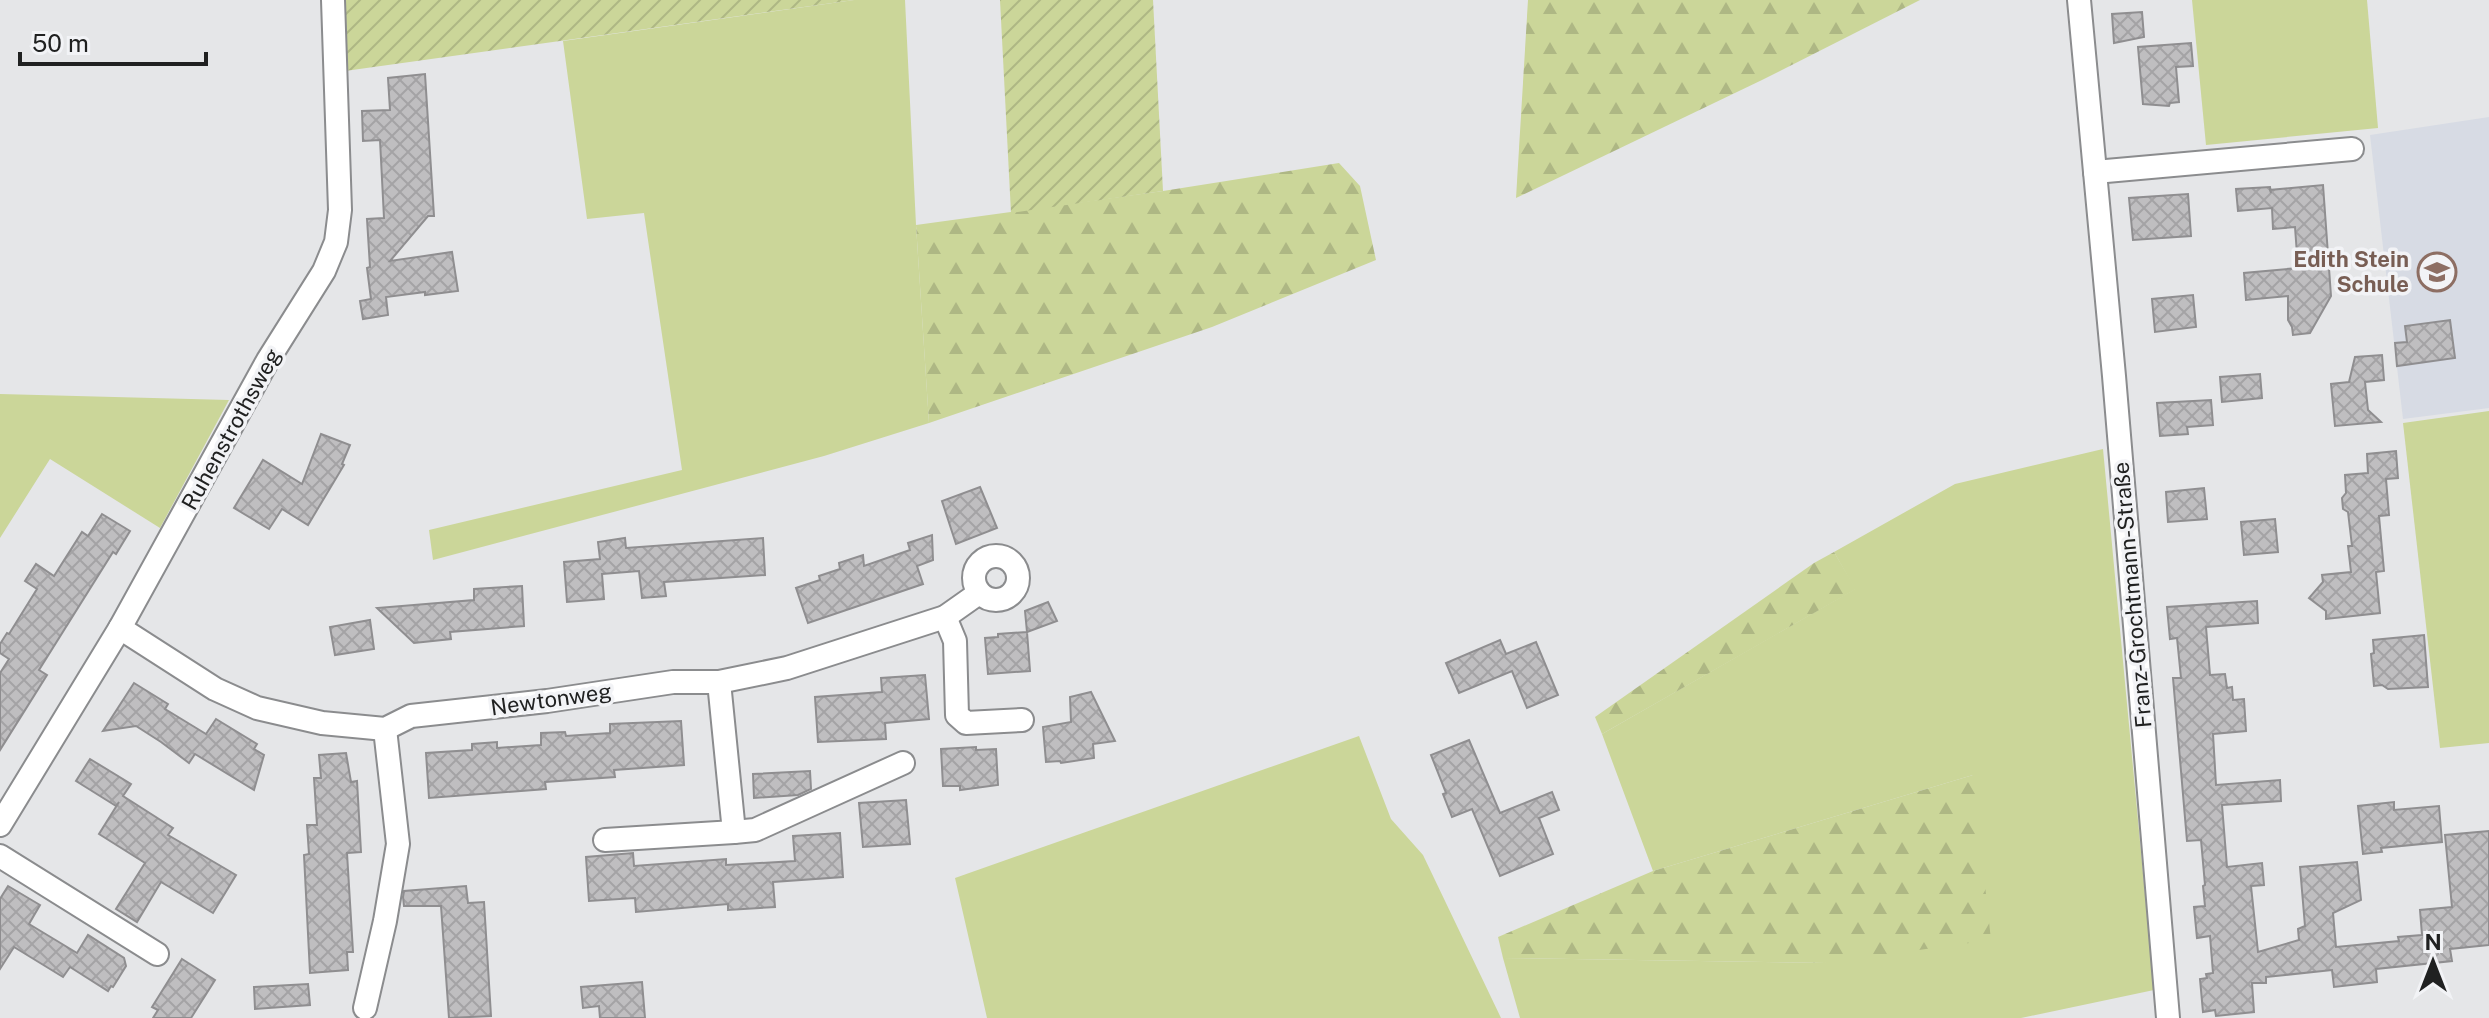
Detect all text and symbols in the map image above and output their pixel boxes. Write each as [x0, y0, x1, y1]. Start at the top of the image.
scale bar [20, 16, 206, 66]
text: 50 m [32, 29, 89, 57]
place label: Edith Stein Schule [2293, 246, 2409, 297]
school or university icon: Edith Stein Schule [2416, 251, 2458, 293]
street label: Ruhenstrothsweg [176, 344, 286, 514]
street label: Franz-Grochtmann-Straße [2107, 461, 2157, 729]
street label: Newtonweg [489, 678, 613, 720]
north arrow [2393, 922, 2473, 1002]
text: N [2424, 929, 2442, 955]

